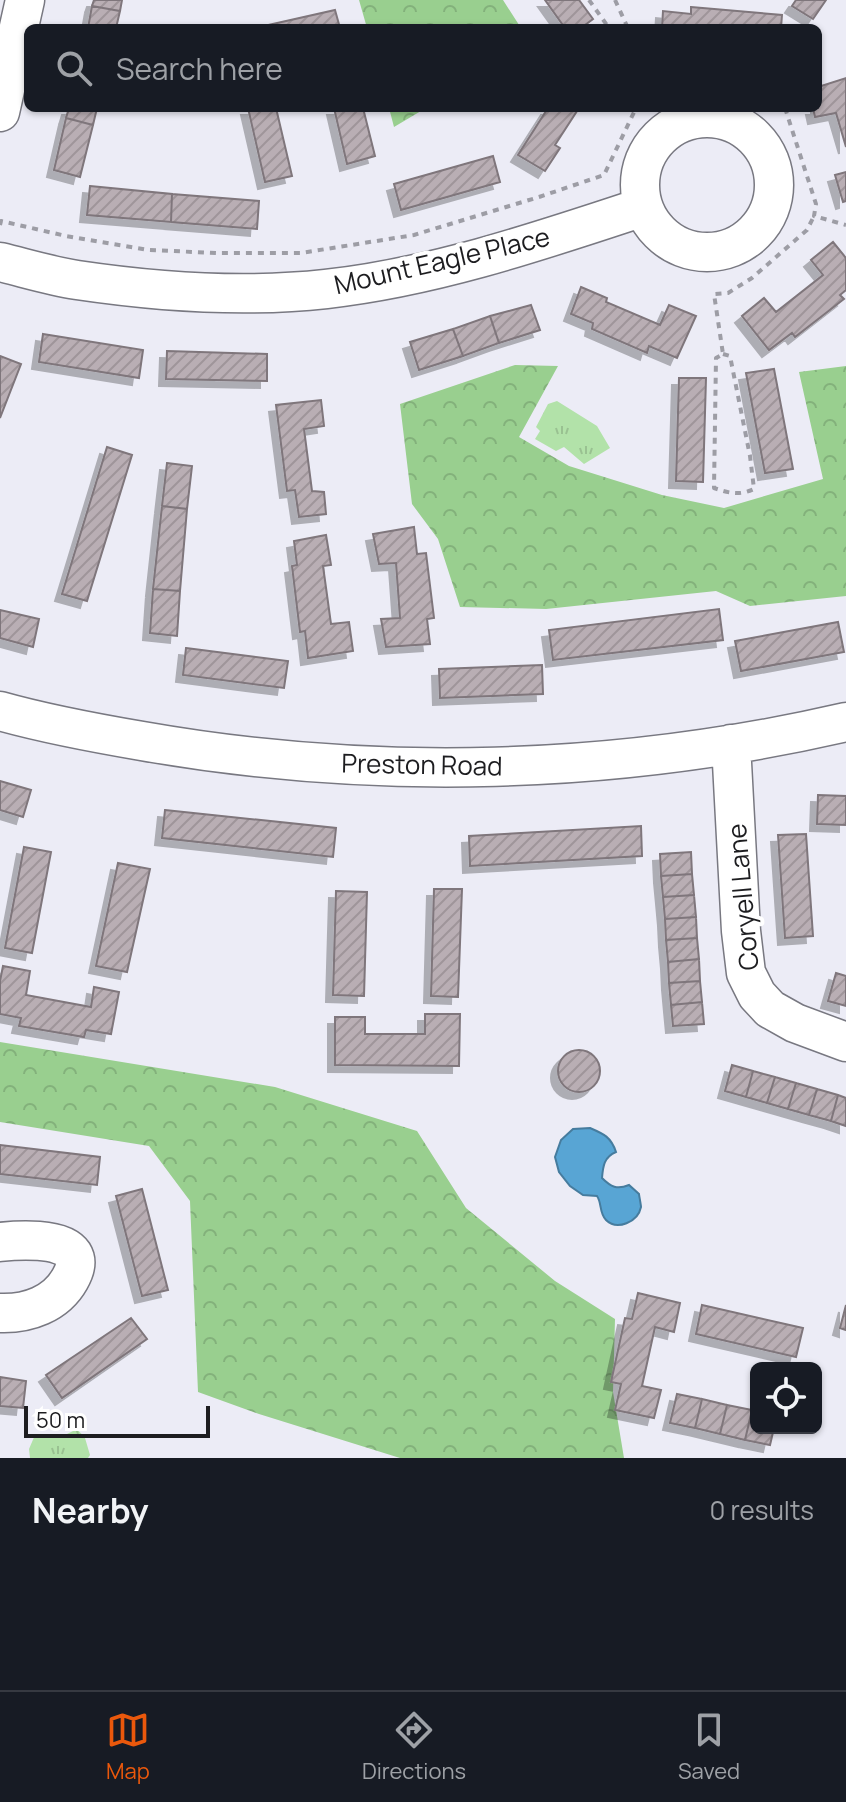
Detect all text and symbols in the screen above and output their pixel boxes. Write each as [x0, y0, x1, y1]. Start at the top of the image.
search box [24, 24, 822, 112]
icon: search [52, 46, 96, 90]
text: Search here [116, 48, 283, 89]
street label: Mount Eagle Place [330, 218, 553, 302]
street label: Preston Road [341, 745, 503, 783]
street label: Coryell Lane [718, 822, 766, 972]
map controls [750, 1362, 822, 1434]
button: locate [750, 1362, 822, 1434]
scale bar [24, 1402, 210, 1438]
text: 50 m [36, 1405, 85, 1435]
text: Nearby [32, 1487, 148, 1533]
text: 0 results [709, 1492, 814, 1528]
tab: Map [106, 1708, 150, 1786]
tab: Directions [362, 1708, 466, 1786]
tab: Saved [678, 1708, 740, 1786]

